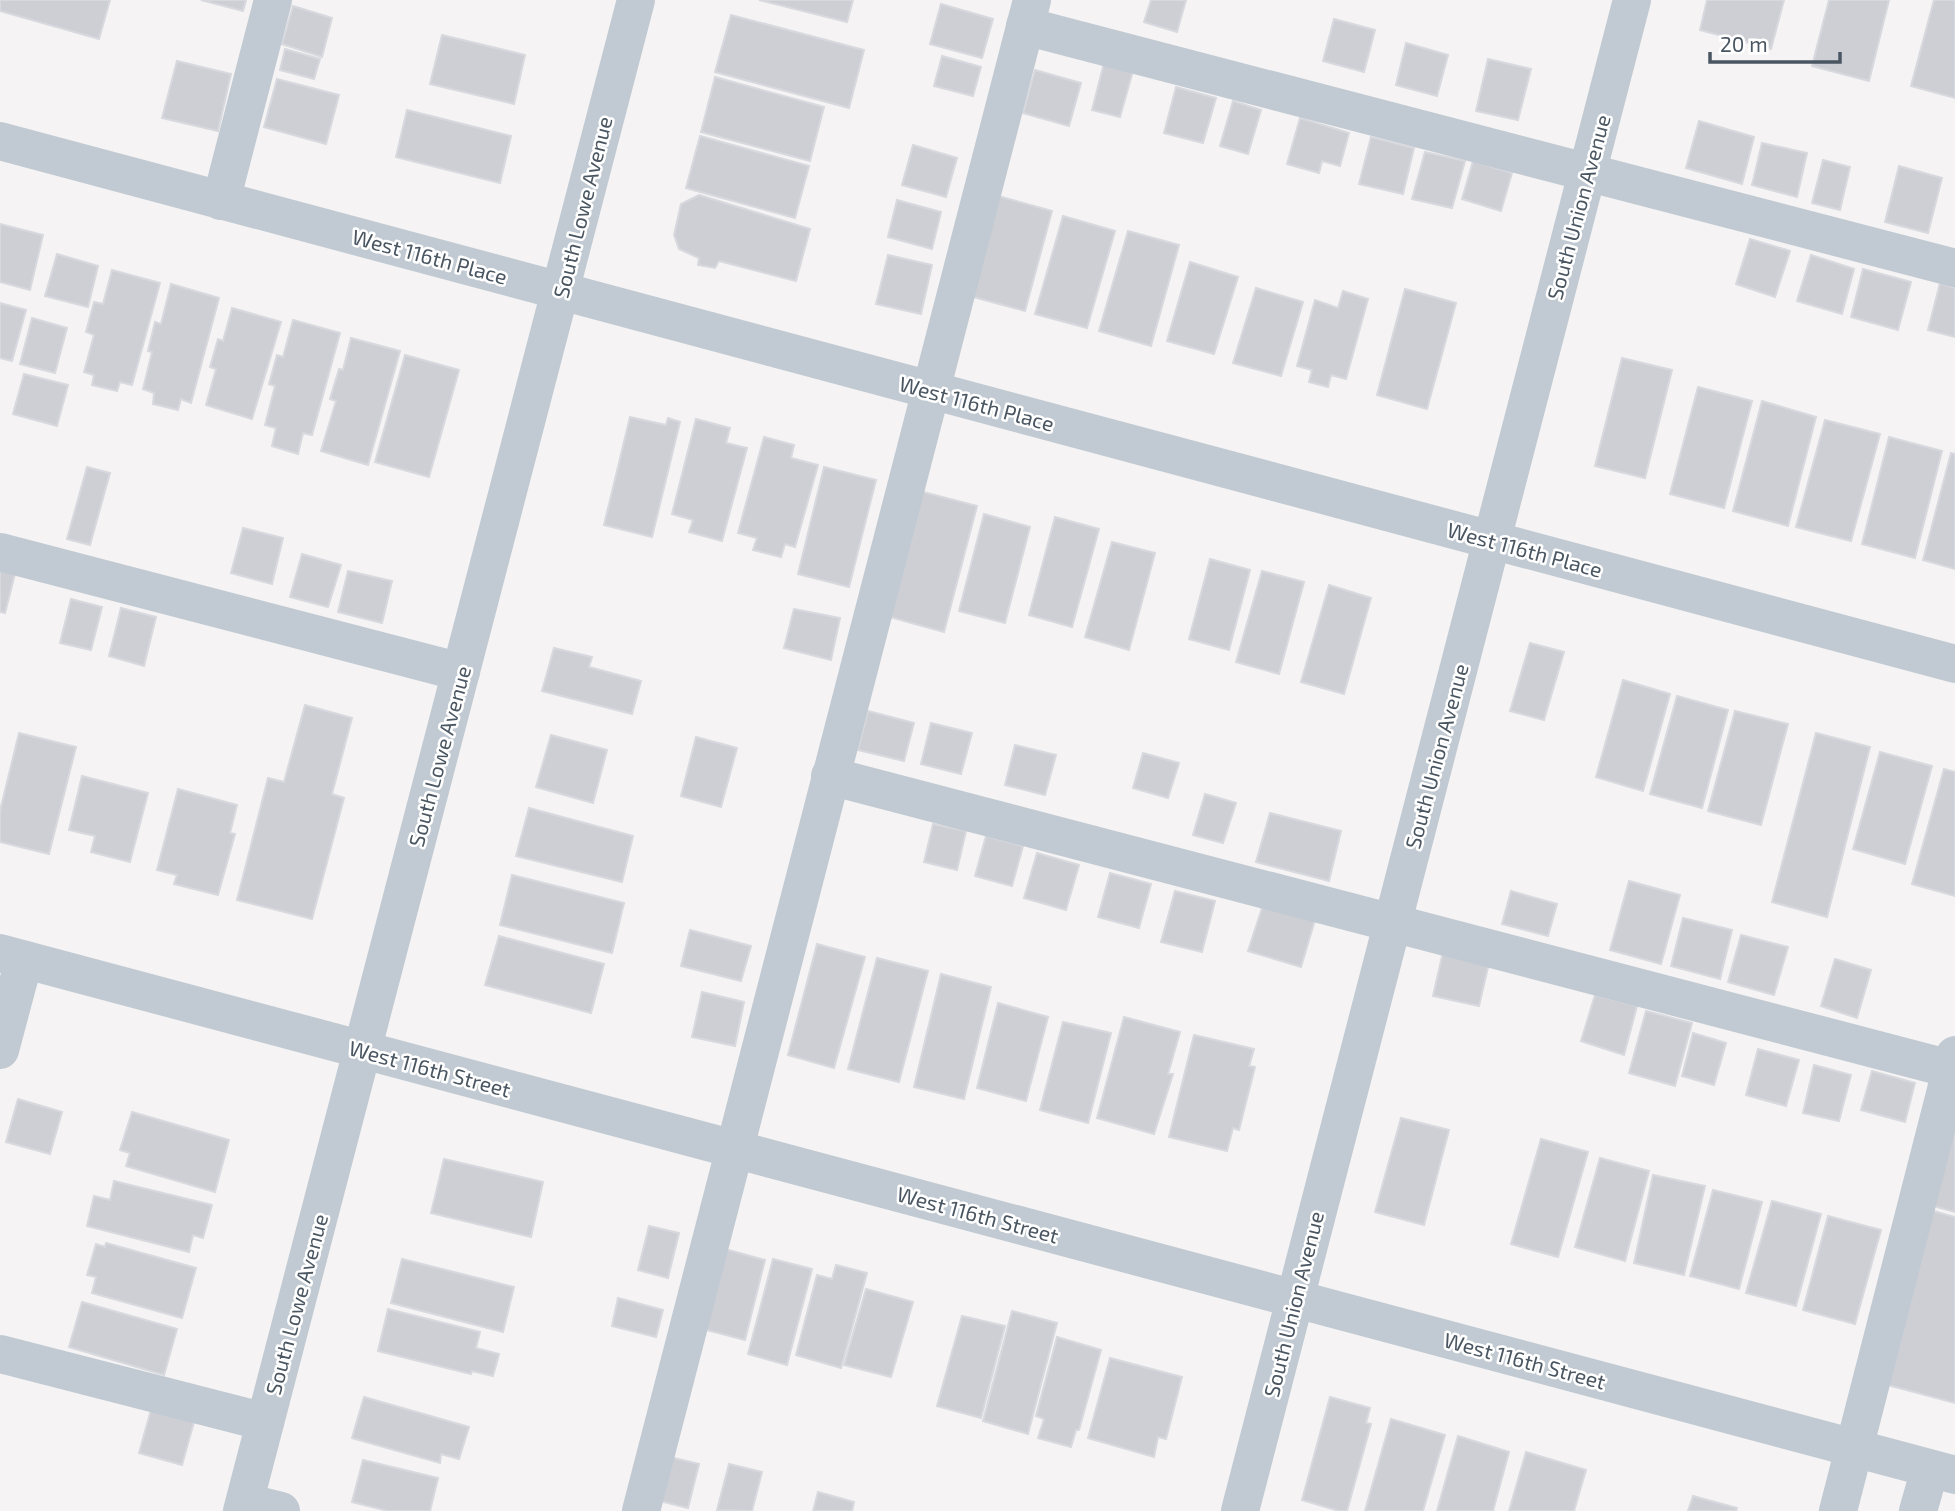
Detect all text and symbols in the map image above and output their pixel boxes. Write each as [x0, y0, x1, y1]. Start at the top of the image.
scale bar [1710, 21, 1840, 65]
text: 20 m [1720, 31, 1768, 56]
street label: South Union Avenue [1541, 112, 1615, 302]
street label: South Lowe Avenue [547, 114, 617, 300]
street label: West 116th Place [350, 223, 510, 289]
street label: West 116th Place [897, 370, 1057, 436]
street label: West 116th Place [1445, 516, 1605, 582]
street label: South Union Avenue [1399, 661, 1473, 851]
street label: South Lowe Avenue [403, 663, 475, 849]
street label: West 116th Street [347, 1034, 513, 1102]
street label: West 116th Street [895, 1180, 1061, 1248]
street label: South Union Avenue [1258, 1208, 1328, 1400]
street label: South Lowe Avenue [260, 1211, 332, 1397]
street label: West 116th Street [1442, 1326, 1608, 1394]

